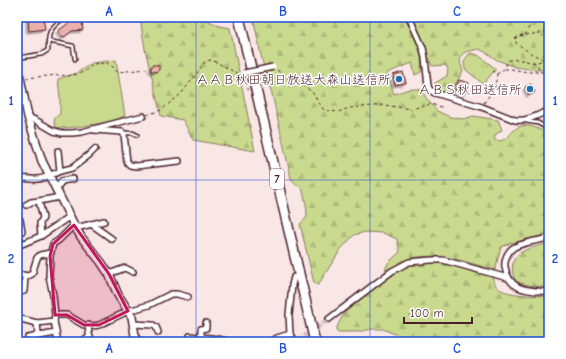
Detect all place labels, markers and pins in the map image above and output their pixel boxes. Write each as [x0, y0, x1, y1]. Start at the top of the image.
place label: ＡＡＢ秋田朝日放送大森山送信所 [196, 72, 391, 87]
marker: ＡＡＢ秋田朝日放送大森山送信所 [394, 74, 404, 84]
place label: ＡＢＳ秋田送信所 [418, 82, 522, 97]
marker: ＡＢＳ秋田送信所 [525, 84, 535, 94]

